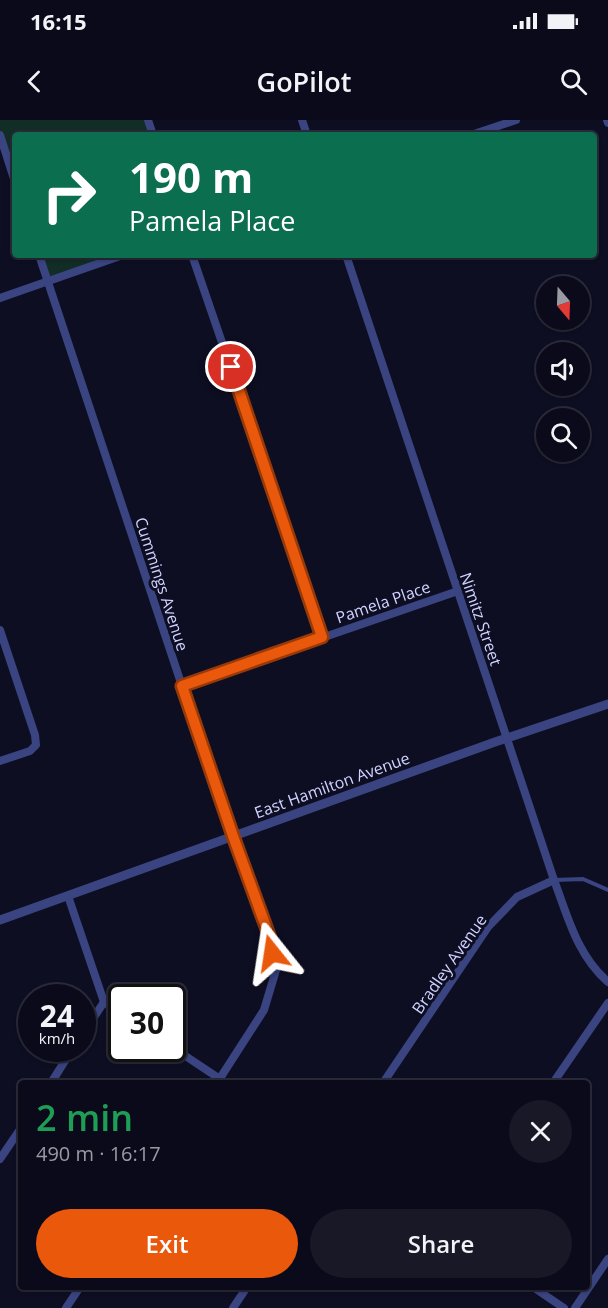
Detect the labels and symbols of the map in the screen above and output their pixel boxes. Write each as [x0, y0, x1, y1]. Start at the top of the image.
north arrow [536, 276, 590, 330]
pin [205, 341, 256, 392]
street label: Cummings Avenue [130, 514, 194, 654]
street label: Nimitz Street [455, 570, 507, 669]
street label: Pamela Place [333, 576, 433, 628]
street label: East Hamilton Avenue [251, 747, 413, 823]
street label: Bradley Avenue [407, 910, 491, 1018]
position arrow [240, 921, 304, 985]
speed limit sign: 30 [108, 984, 186, 1062]

